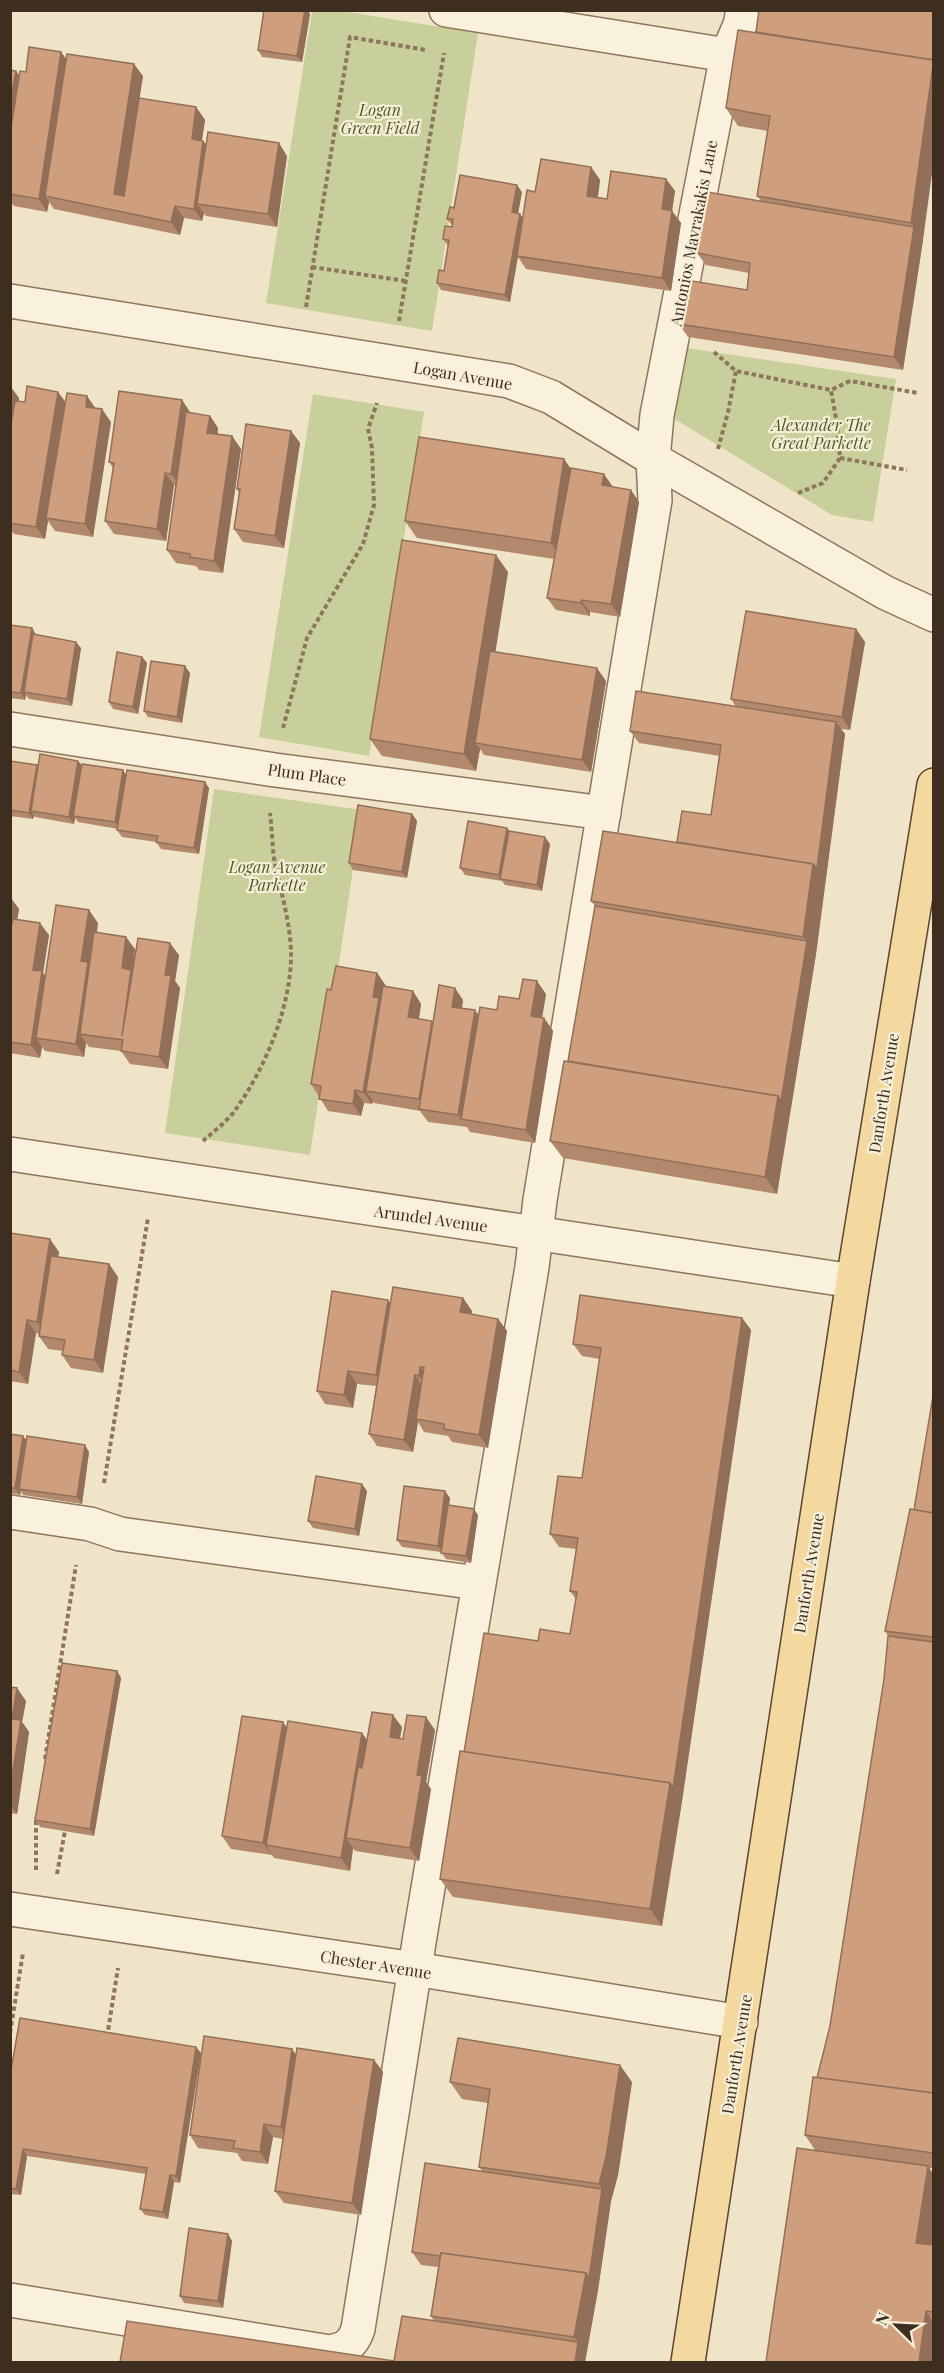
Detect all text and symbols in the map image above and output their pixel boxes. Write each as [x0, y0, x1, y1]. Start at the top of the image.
park label: Logan Green Field [341, 99, 421, 138]
street label: Antonios Mavrakakis Lane [664, 138, 721, 329]
street label: Logan Avenue [412, 356, 514, 394]
park label: Alexander The Great Parkette [769, 414, 871, 453]
street label: Plum Place [266, 758, 348, 790]
park label: Logan Avenue Parkette [228, 856, 325, 895]
street label: Danforth Avenue [863, 1031, 903, 1155]
street label: Arundel Avenue [372, 1200, 489, 1236]
street label: Danforth Avenue [788, 1511, 828, 1635]
street label: Chester Avenue [319, 1945, 433, 1983]
street label: Danforth Avenue [716, 1992, 756, 2116]
north arrow [866, 2295, 926, 2355]
text: N [870, 2309, 894, 2328]

